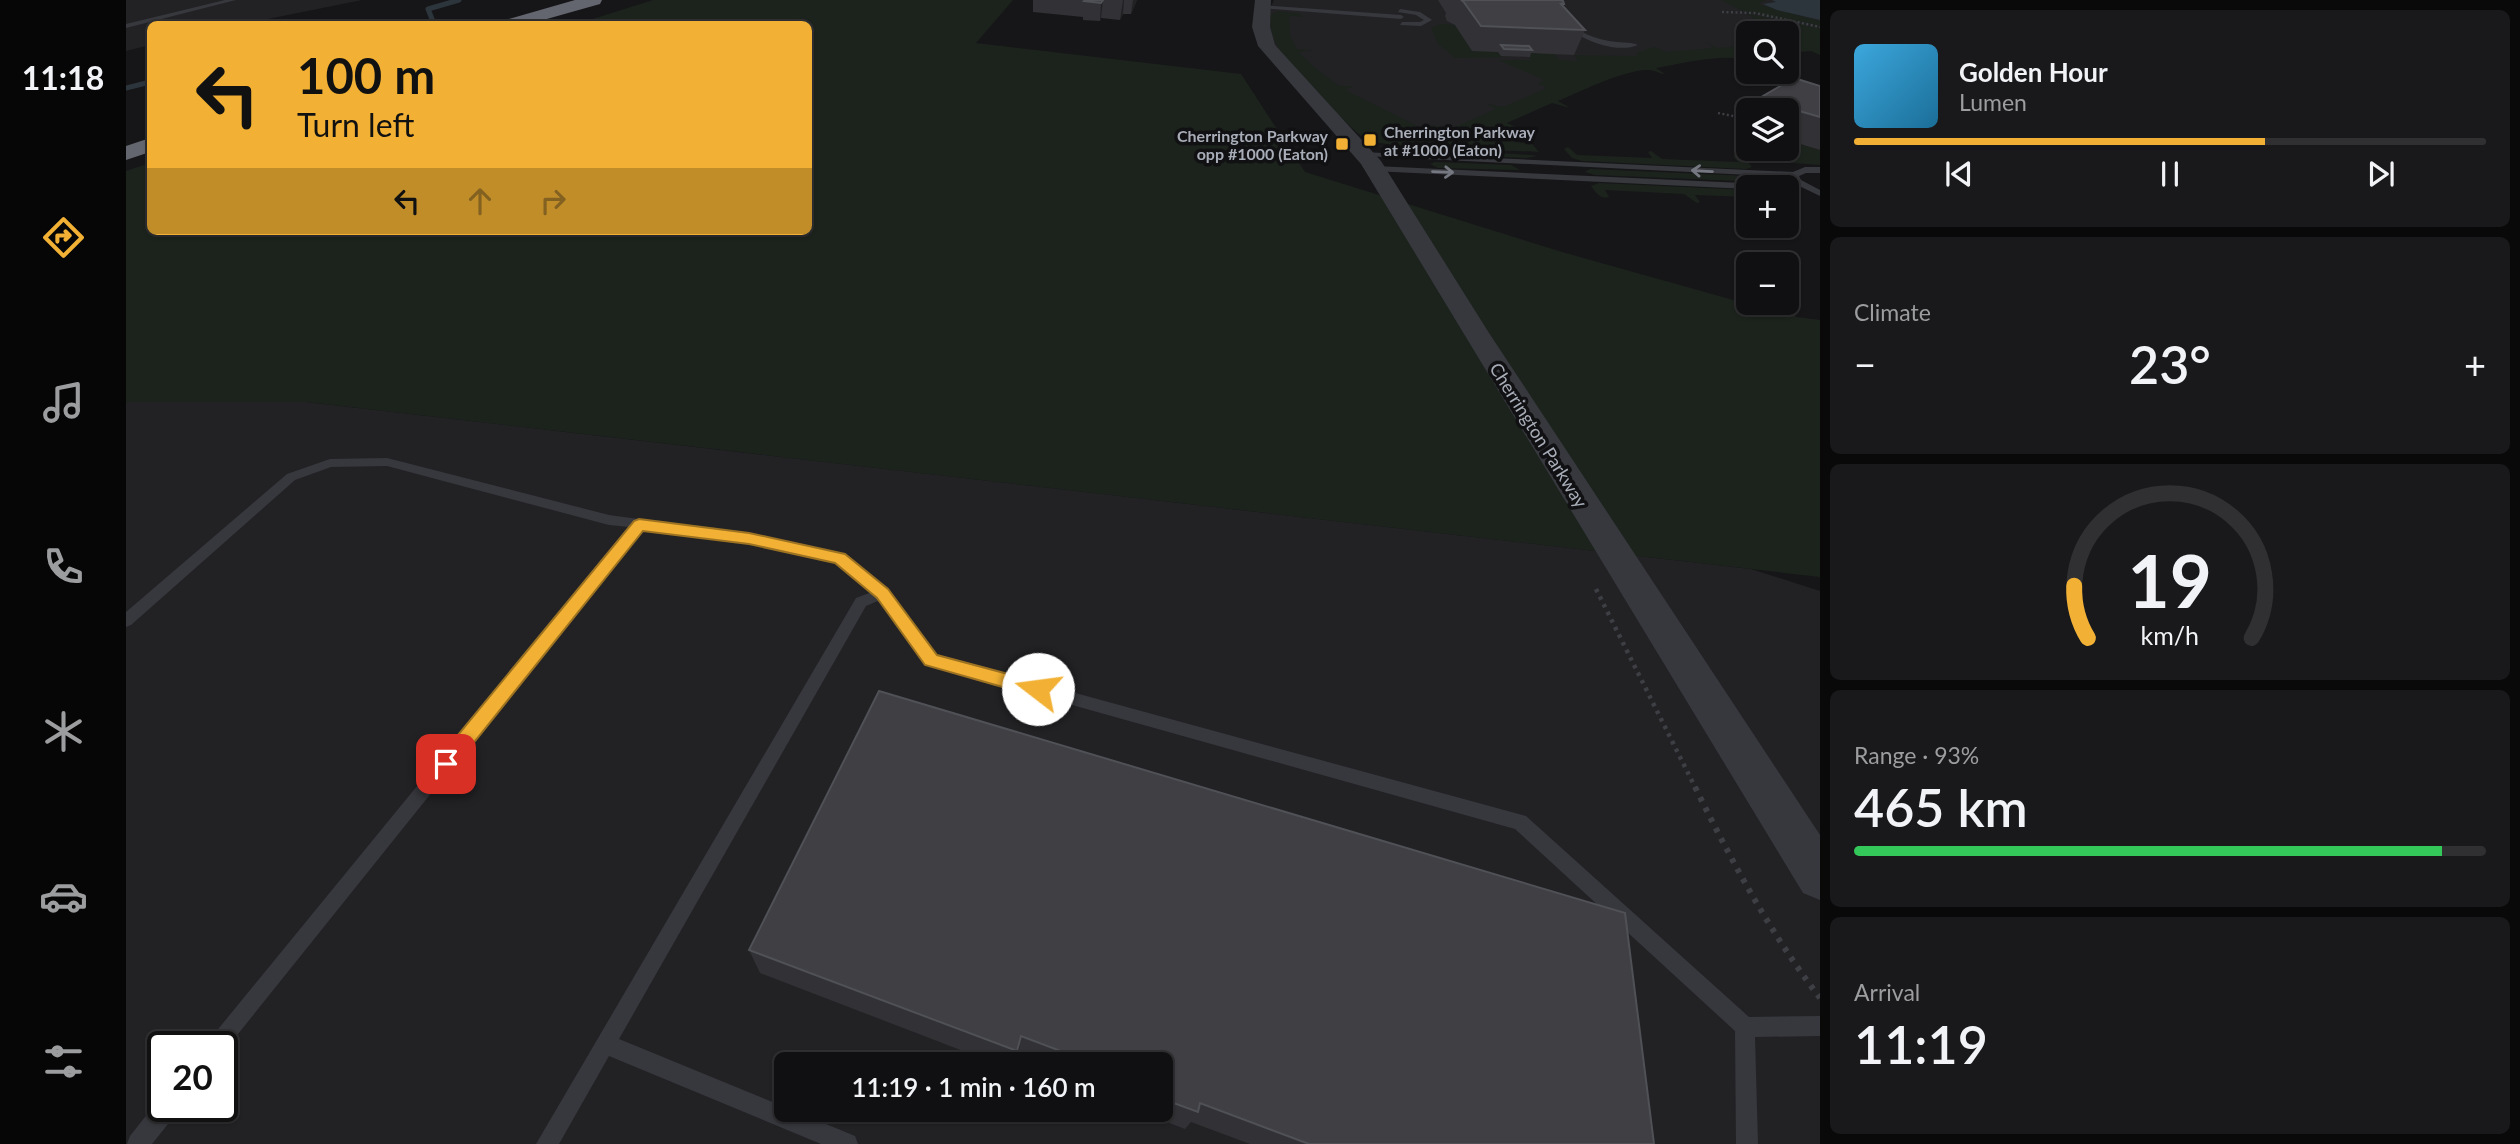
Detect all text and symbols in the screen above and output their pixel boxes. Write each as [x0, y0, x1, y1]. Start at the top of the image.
map controls [1736, 21, 1799, 315]
button: search [1736, 21, 1799, 84]
text: 100 m [297, 46, 435, 104]
icon: left [182, 49, 273, 140]
text: Golden Hour [1959, 56, 2108, 88]
text: 11:18 [22, 58, 104, 97]
text: Lumen [1959, 88, 2027, 116]
button: layers [1736, 98, 1799, 161]
text: Turn left [297, 105, 414, 144]
place label: Cherrington Parkway at #1000 (Eaton) [1384, 122, 1536, 159]
place label: Cherrington Parkway opp #1000 (Eaton) [1177, 126, 1329, 163]
marker: Cherrington Parkway at #1000 (Eaton) [1362, 132, 1378, 148]
marker: Cherrington Parkway opp #1000 (Eaton) [1334, 136, 1350, 152]
icon: previous [1940, 155, 1978, 193]
icon: pause [2151, 155, 2189, 193]
icon: next [2362, 155, 2400, 193]
one-way arrow [1690, 164, 1713, 177]
one-way arrow [1432, 166, 1455, 179]
button: + [1736, 175, 1799, 238]
icon: left [388, 182, 426, 220]
icon: ahead [461, 182, 499, 220]
icon: right [534, 182, 572, 220]
icon: directions [39, 213, 88, 262]
button: − [1736, 252, 1799, 315]
text: Climate [1854, 298, 1931, 326]
text: 23° [2129, 333, 2211, 395]
text: − [1854, 341, 1876, 387]
text: + [2464, 341, 2486, 387]
street label: Cherrington Parkway [1485, 358, 1593, 512]
icon: music [39, 378, 88, 427]
text: 19 [2128, 536, 2212, 624]
icon: phone [39, 542, 88, 591]
text: km/h [2141, 620, 2199, 650]
position arrow [1001, 652, 1075, 726]
icon: climate [39, 707, 88, 756]
pin [416, 734, 476, 794]
text: Range · 93% [1854, 741, 1979, 769]
icon: arrive [427, 745, 465, 783]
text: 465 km [1854, 776, 2028, 838]
icon: car [39, 872, 88, 921]
text: Arrival [1854, 978, 1920, 1006]
text: 11:19 [1854, 1013, 1988, 1075]
speed limit sign: 20 [147, 1031, 238, 1122]
icon: filters [39, 1037, 88, 1086]
text: 11:19 · 1 min · 160 m [851, 1071, 1096, 1103]

